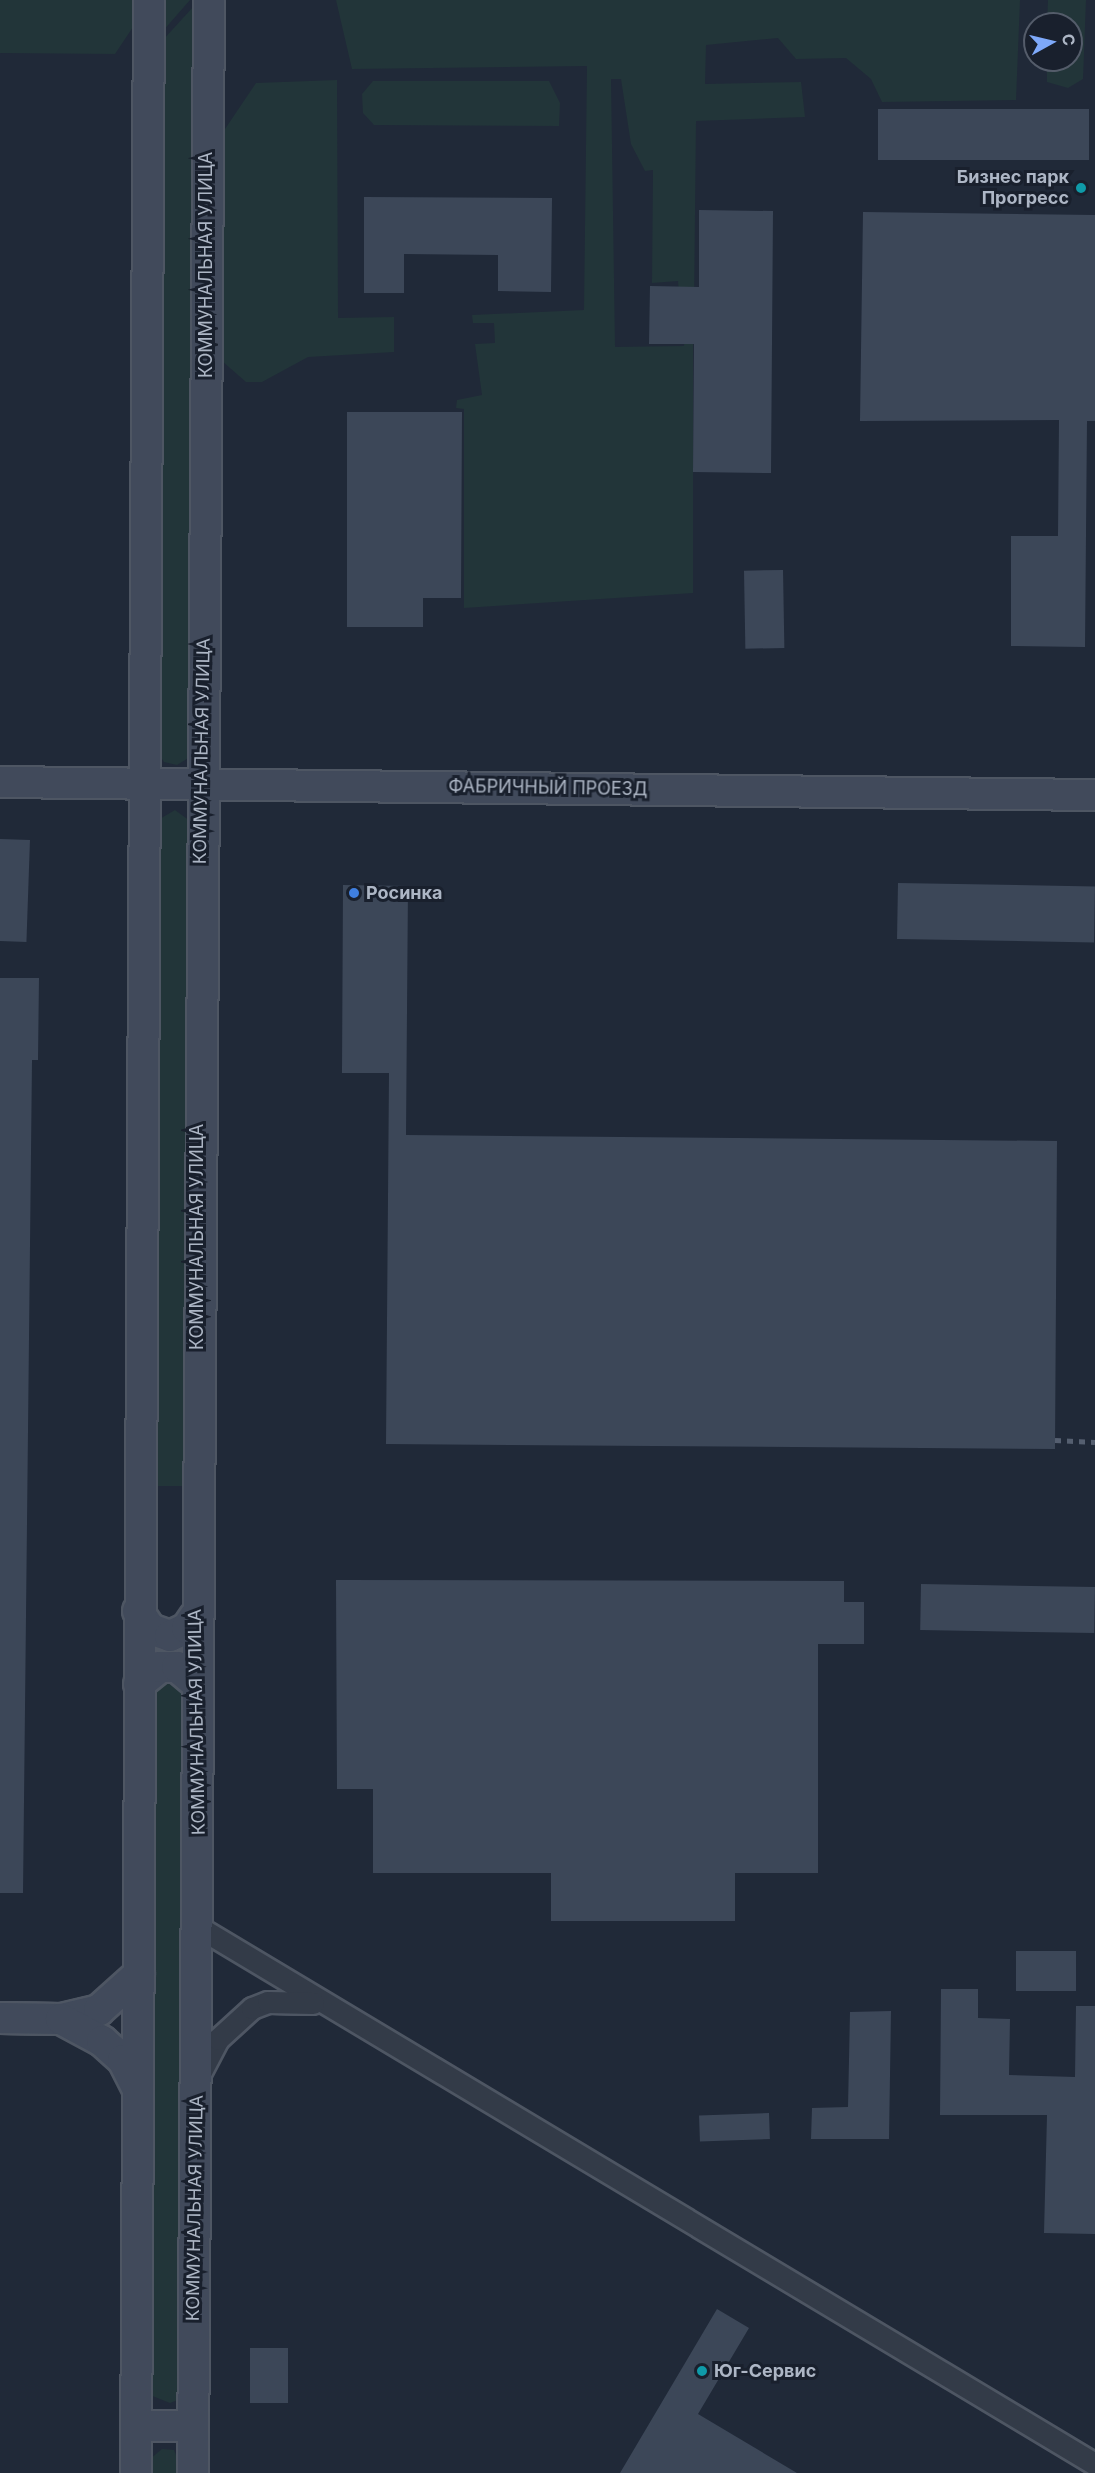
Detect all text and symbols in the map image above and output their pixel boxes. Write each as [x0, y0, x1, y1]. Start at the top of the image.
north arrow [1023, 12, 1083, 72]
text: С [1058, 33, 1080, 47]
street label: КОММУНАЛЬНАЯ УЛИЦА [195, 152, 217, 378]
place label: Бизнес парк Прогресс [957, 167, 1069, 210]
marker: Бизнес парк Прогресс [1074, 181, 1088, 195]
street label: КОММУНАЛЬНАЯ УЛИЦА [189, 638, 215, 864]
street label: ФАБРИЧНЫЙ ПРОЕЗД [448, 775, 648, 801]
place label: Росинка [366, 882, 442, 904]
marker: Росинка [347, 886, 361, 900]
street label: КОММУНАЛЬНАЯ УЛИЦА [186, 1124, 208, 1350]
street label: КОММУНАЛЬНАЯ УЛИЦА [184, 1609, 210, 1835]
street label: КОММУНАЛЬНАЯ УЛИЦА [182, 2095, 208, 2321]
place label: Юг-Сервис [714, 2360, 816, 2382]
marker: Юг-Сервис [695, 2364, 709, 2378]

